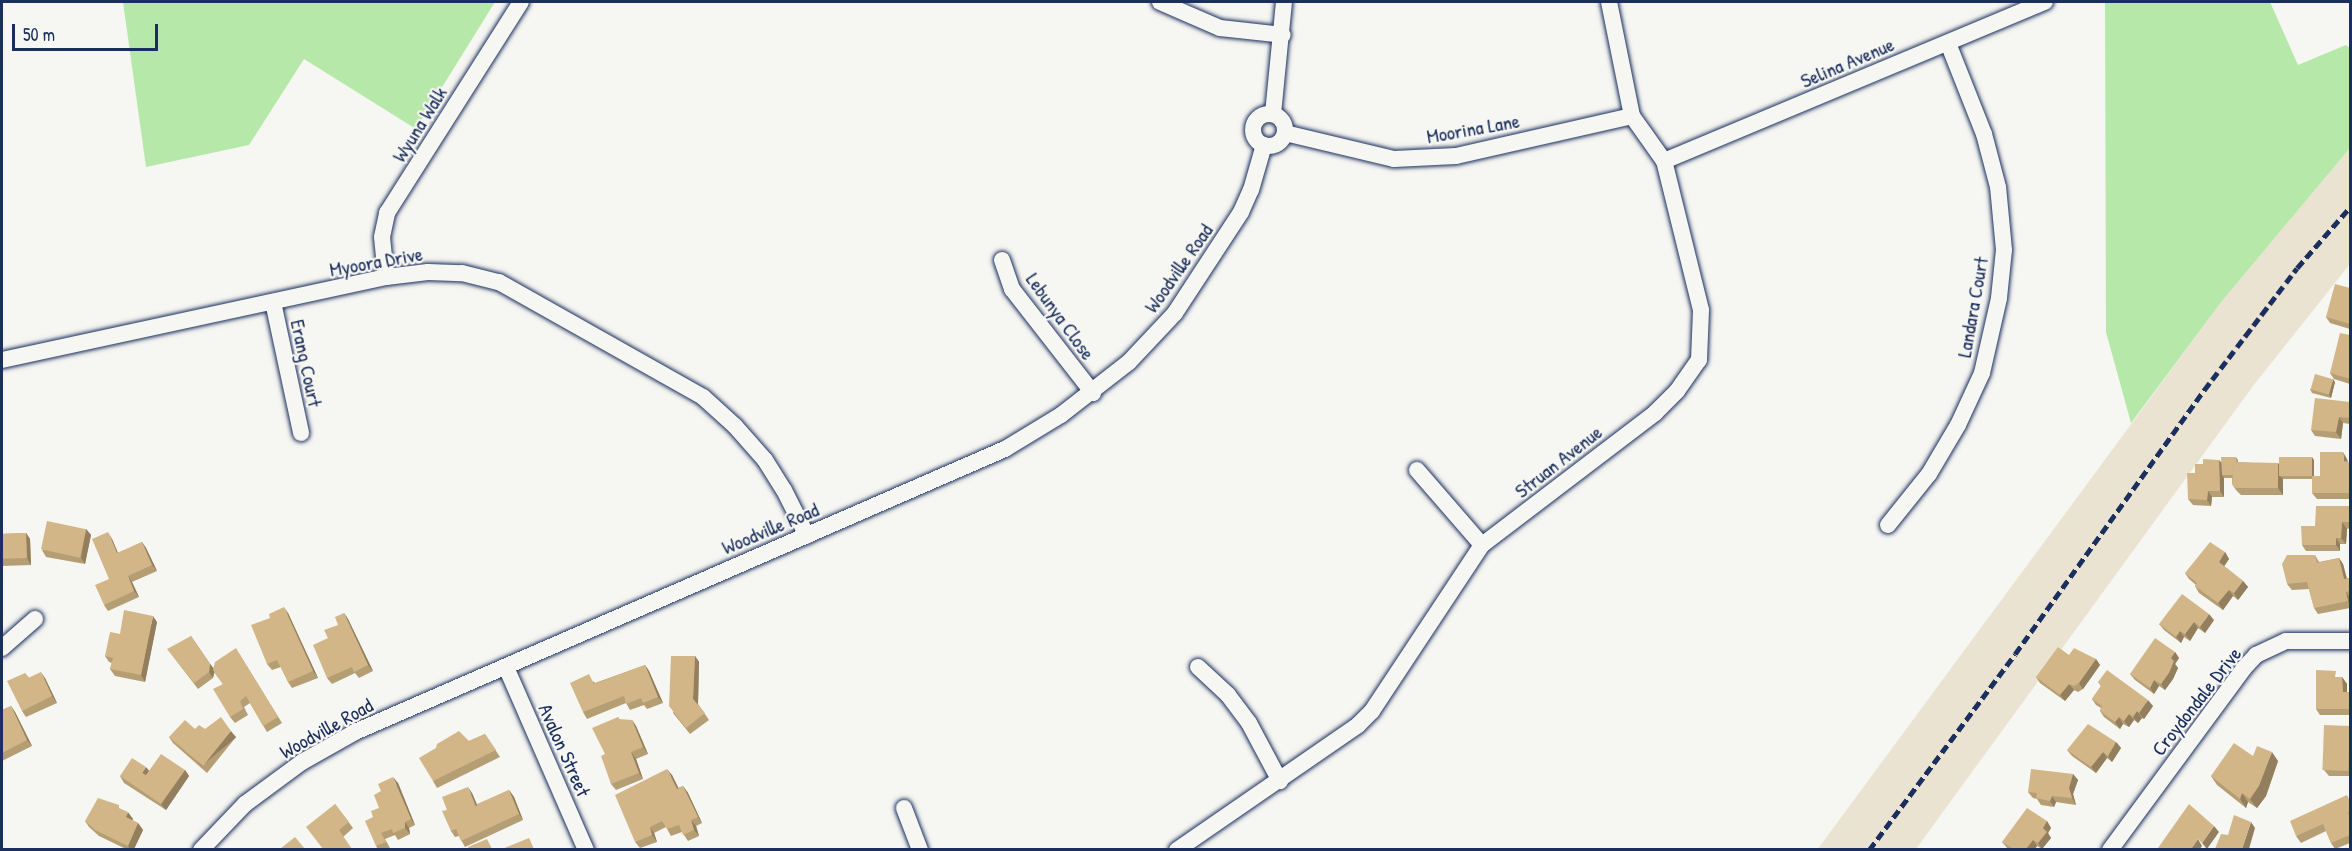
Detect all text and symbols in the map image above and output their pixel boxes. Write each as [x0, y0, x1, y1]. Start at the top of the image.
scale bar [15, 12, 160, 50]
text: 50 m [23, 22, 55, 47]
street label: Selina Avenue [1797, 32, 1897, 92]
street label: Wyuna Walk [387, 82, 451, 166]
street label: Moorina Lane [1425, 108, 1521, 148]
street label: Woodville Road [1139, 219, 1217, 317]
street label: Myoora Drive [328, 241, 424, 281]
street label: Landara Court [1951, 255, 1993, 359]
street label: Lebunya Close [1021, 268, 1101, 364]
street label: Erang Court [286, 317, 328, 409]
street label: Struan Avenue [1510, 420, 1606, 502]
street label: Woodville Road [718, 497, 822, 559]
street label: Croydondale Drive [2146, 642, 2246, 760]
street label: Woodville Road [275, 693, 377, 763]
street label: Avalon Street [534, 700, 596, 800]

